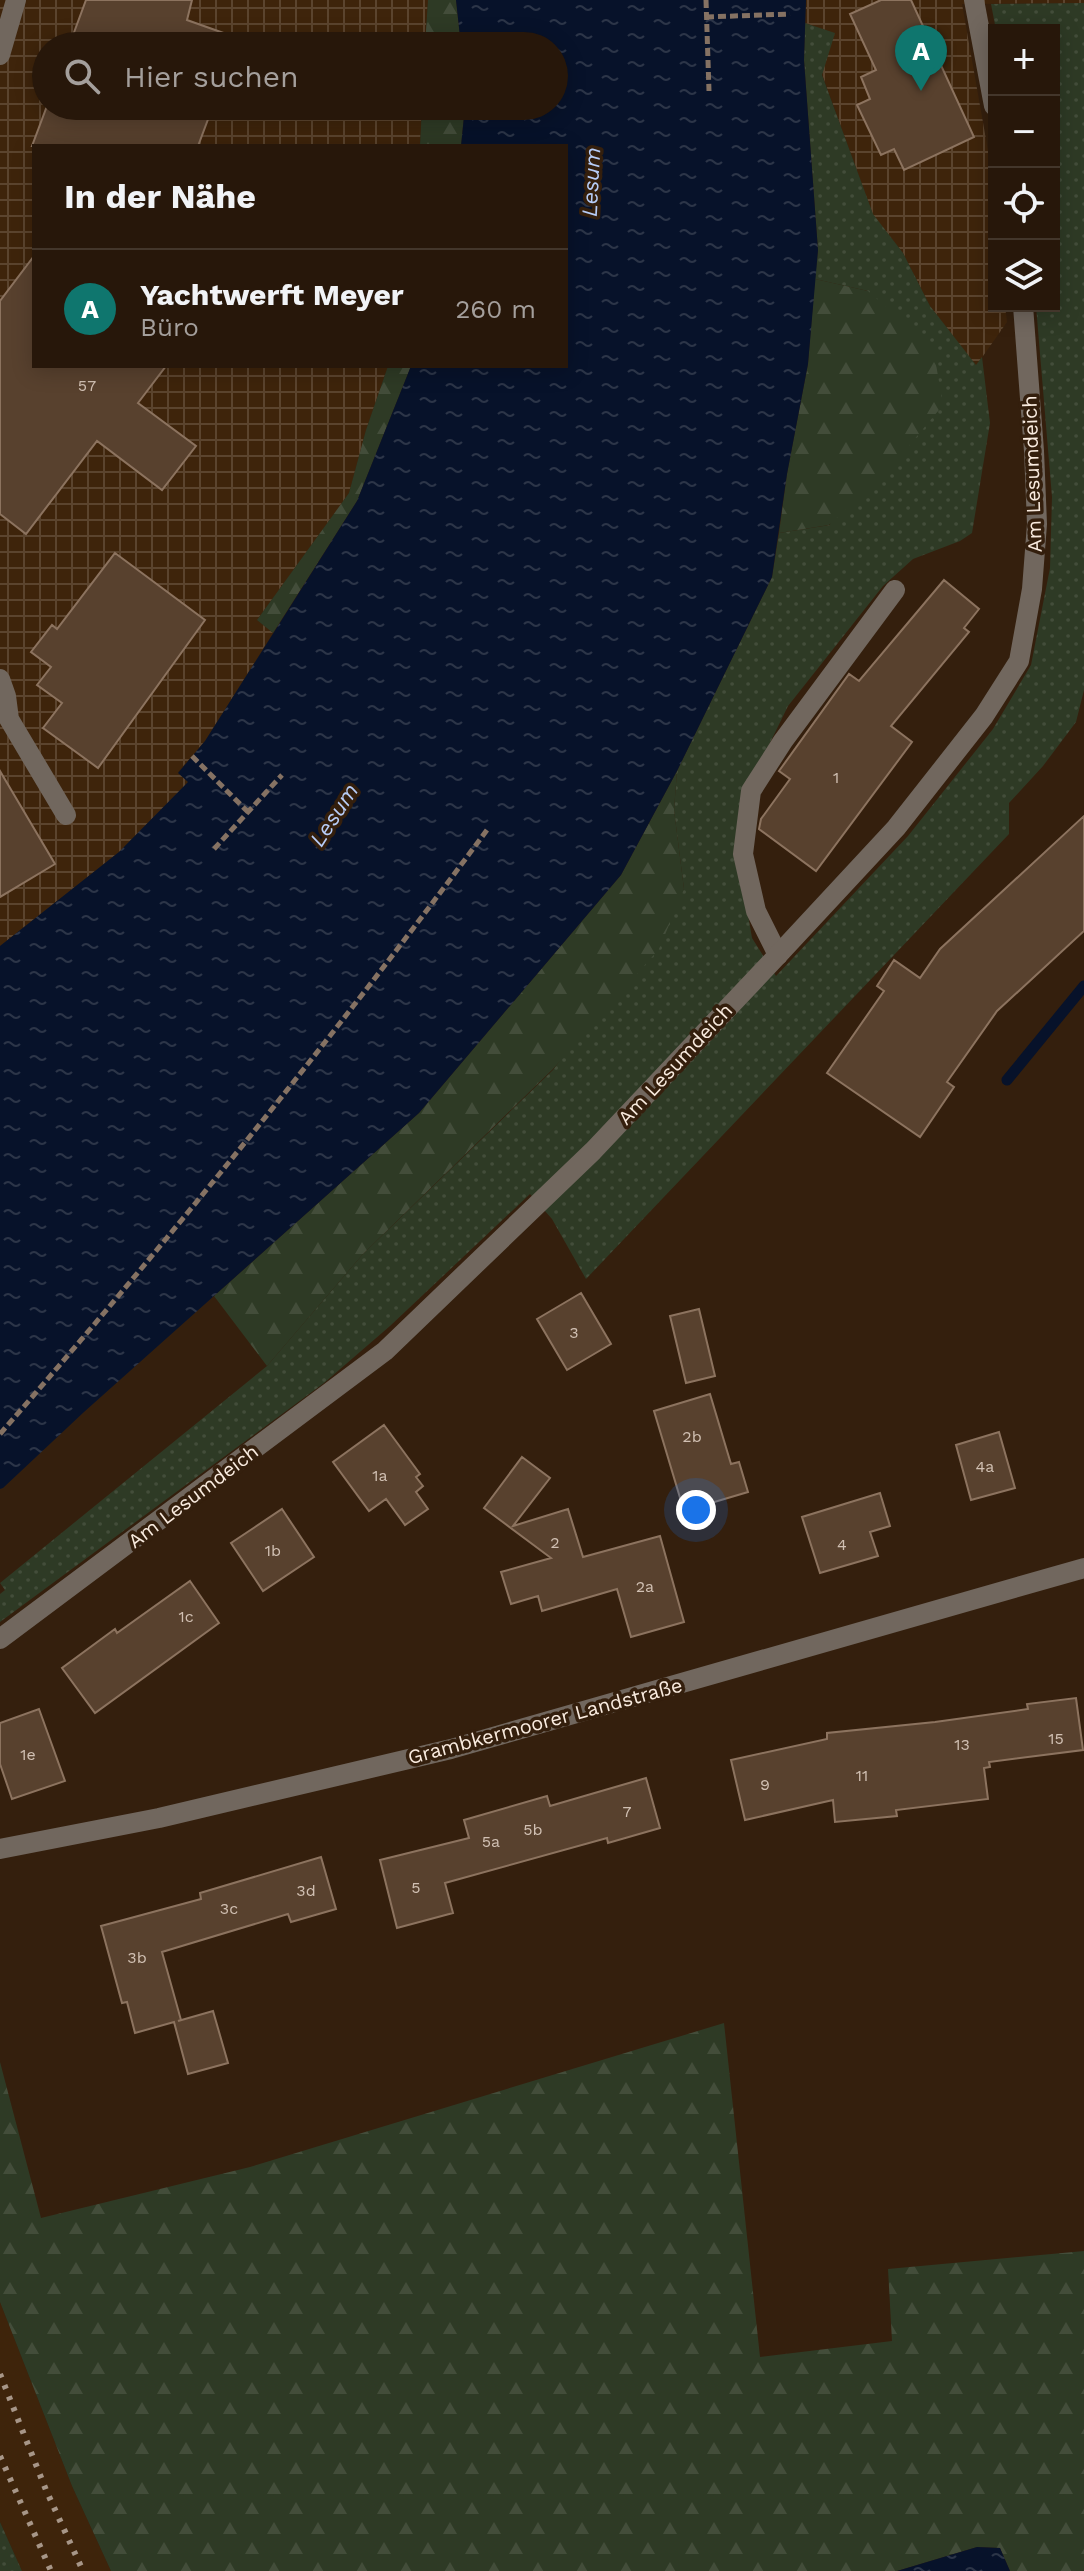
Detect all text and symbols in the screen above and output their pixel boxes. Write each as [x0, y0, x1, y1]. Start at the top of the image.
map controls [988, 24, 1060, 312]
button: + [988, 24, 1060, 96]
pin: A [895, 25, 947, 91]
search box [32, 32, 568, 120]
icon: search [60, 54, 104, 98]
text: Hier suchen [124, 59, 299, 94]
button: − [988, 96, 1060, 168]
water label: Lesum [577, 146, 605, 218]
button: locate [988, 168, 1060, 240]
text: In der Nähe [64, 176, 256, 216]
button: layers [988, 240, 1060, 312]
text: Yachtwerft Meyer [140, 277, 404, 312]
text: A [81, 294, 99, 324]
text: 260 m [455, 294, 536, 324]
text: Büro [140, 312, 199, 342]
house number: 57 [78, 376, 96, 395]
street label: Am Lesumdeich [1017, 395, 1047, 553]
house number: 1 [833, 768, 839, 787]
water label: Lesum [305, 779, 363, 851]
street label: Am Lesumdeich [613, 998, 737, 1130]
house number: 3 [569, 1323, 579, 1342]
house number: 2b [682, 1427, 702, 1446]
street label: Am Lesumdeich [123, 1439, 263, 1553]
house number: 4a [976, 1457, 994, 1476]
house number: 1a [372, 1466, 388, 1485]
your location [676, 1490, 716, 1530]
house number: 2 [550, 1533, 560, 1552]
house number: 4 [837, 1535, 847, 1554]
house number: 1b [265, 1541, 281, 1560]
house number: 2a [636, 1577, 654, 1596]
house number: 1c [178, 1607, 194, 1626]
street label: Grambkermoorer Landstraße [405, 1673, 685, 1769]
house number: 15 [1048, 1729, 1064, 1748]
house number: 13 [954, 1735, 970, 1754]
house number: 1e [20, 1745, 36, 1764]
house number: 11 [856, 1766, 868, 1785]
house number: 9 [760, 1775, 770, 1794]
house number: 7 [623, 1802, 632, 1821]
house number: 5b [523, 1820, 543, 1839]
house number: 5a [482, 1832, 500, 1851]
house number: 5 [411, 1878, 421, 1897]
house number: 3d [296, 1881, 316, 1900]
house number: 3c [220, 1899, 238, 1918]
house number: 3b [127, 1948, 147, 1967]

